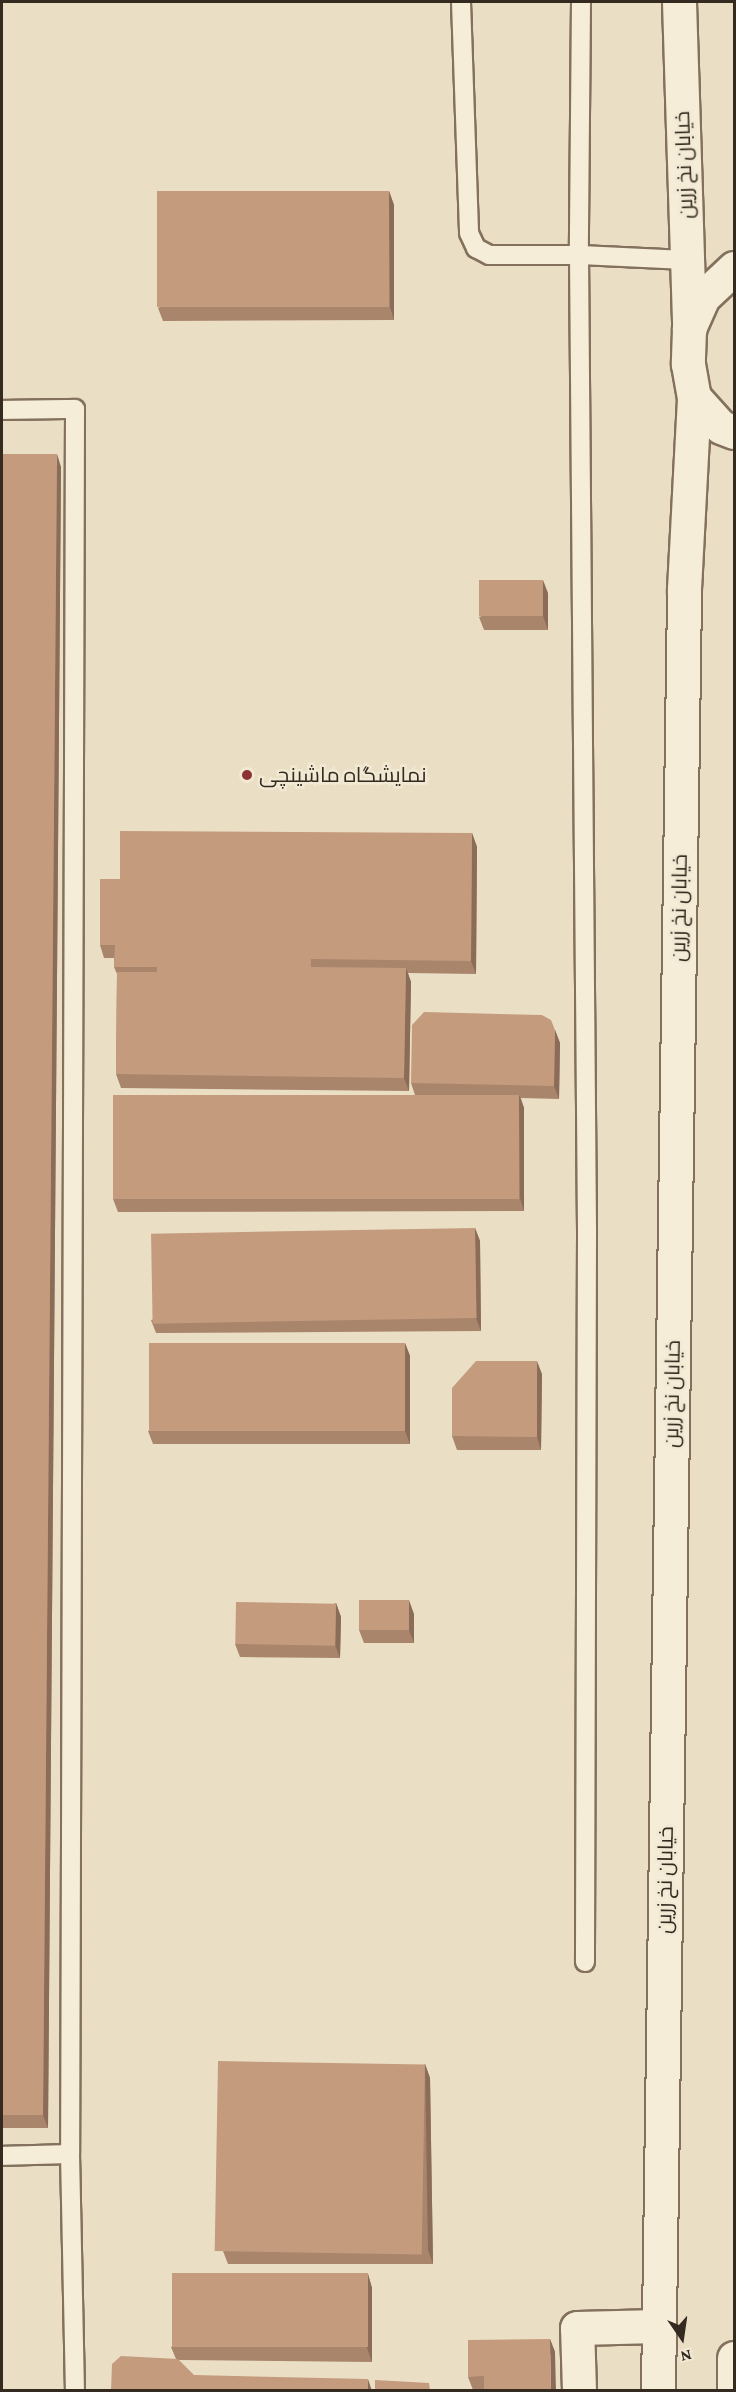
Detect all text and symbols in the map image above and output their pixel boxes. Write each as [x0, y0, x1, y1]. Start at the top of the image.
street label: خیابان نخ زرین [670, 111, 698, 219]
place label: نمایشگاه ماشینچی [259, 762, 427, 788]
marker: نمایشگاه ماشینچی [240, 768, 254, 782]
street label: خیابان نخ زرین [665, 854, 693, 962]
street label: خیابان نخ زرین [658, 1340, 686, 1448]
street label: خیابان نخ زرین [651, 1826, 679, 1934]
north arrow [652, 2308, 712, 2368]
text: N [679, 2347, 693, 2366]

